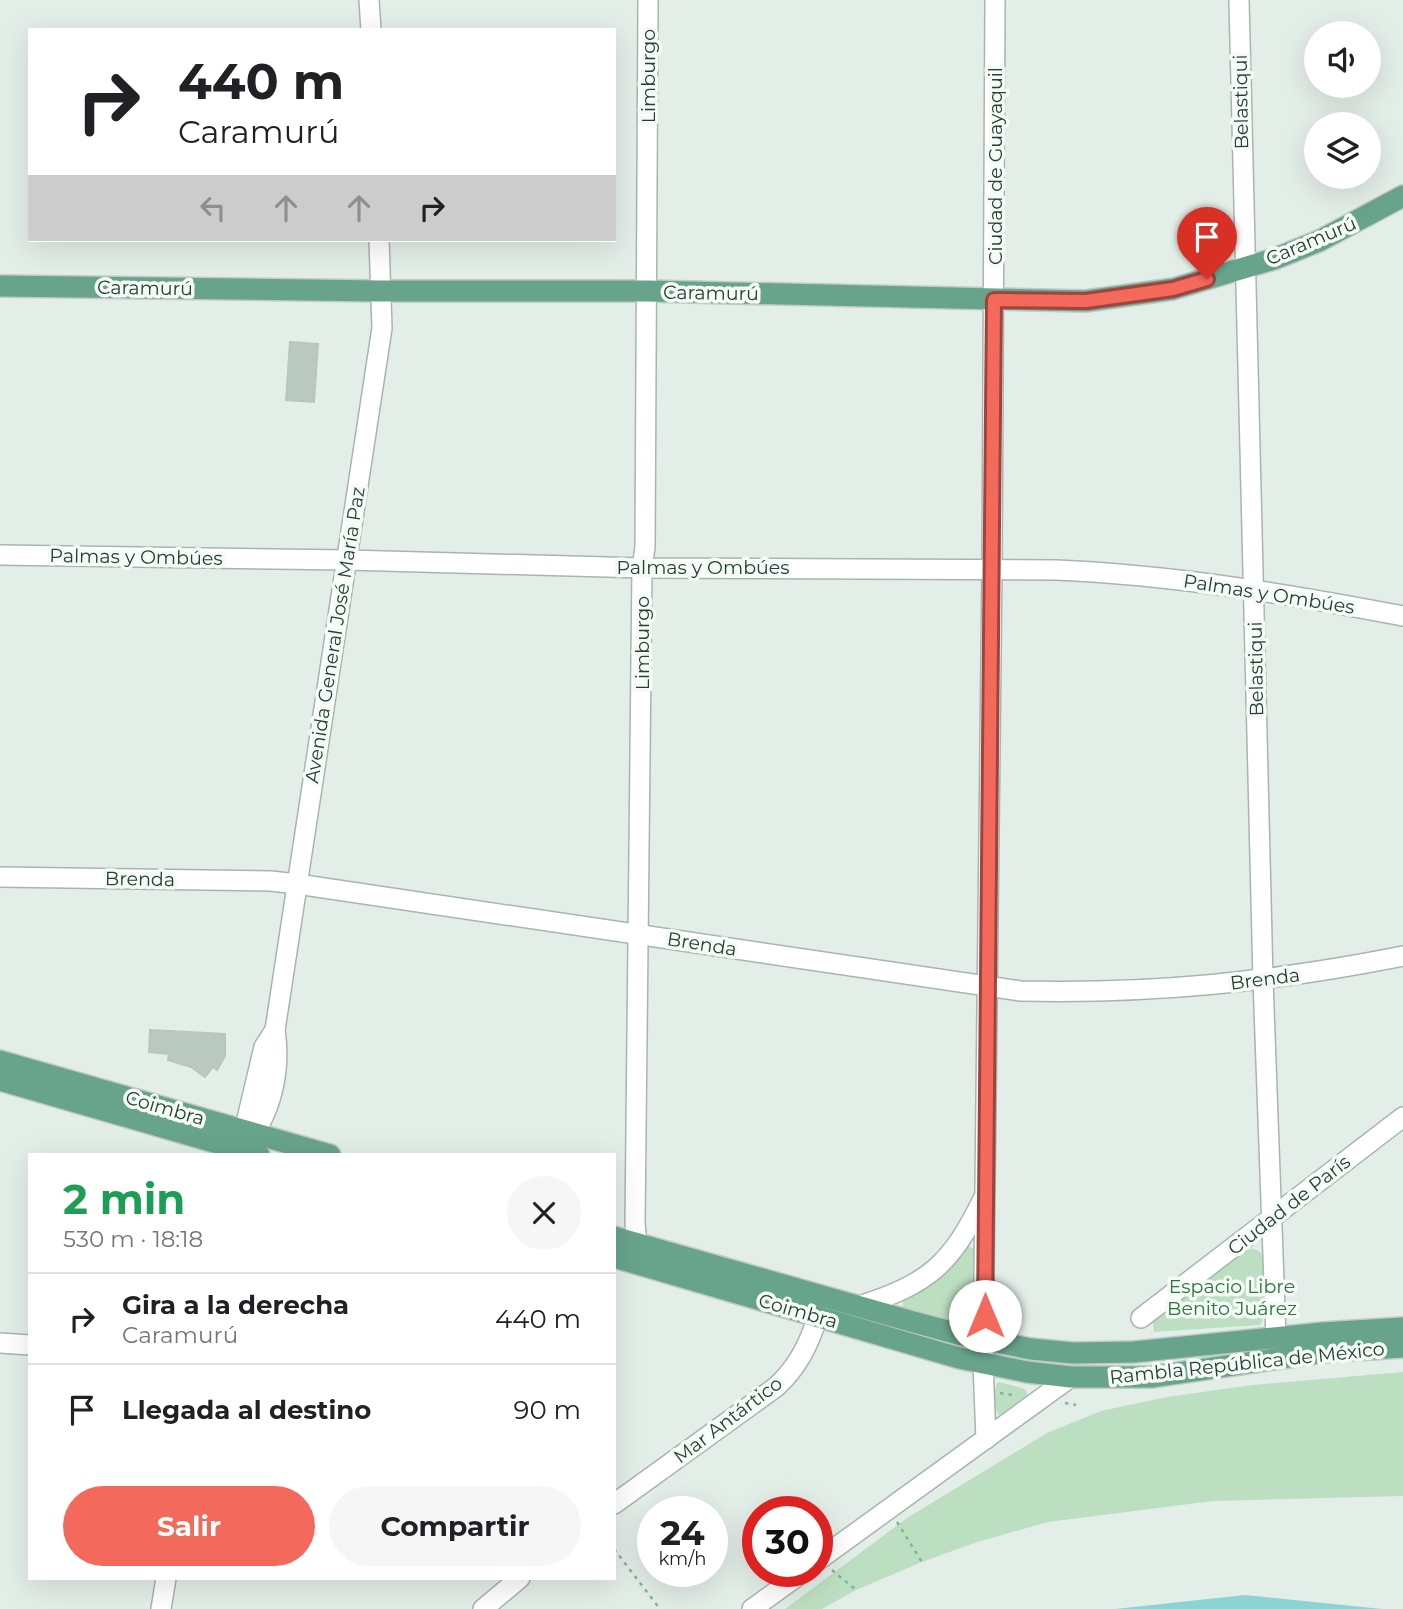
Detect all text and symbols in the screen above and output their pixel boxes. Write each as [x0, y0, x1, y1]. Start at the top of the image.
map controls [1304, 21, 1381, 189]
button: sound [1304, 21, 1381, 98]
street label: Limburgo [637, 29, 660, 123]
text: 440 m [178, 52, 344, 111]
street label: Belastiqui [1229, 54, 1253, 150]
icon: right [63, 56, 154, 147]
street label: Ciudad de Guayaquil [984, 67, 1007, 265]
text: Caramurú [178, 112, 340, 151]
button: layers [1304, 112, 1381, 189]
icon: left [194, 189, 232, 227]
icon: ahead [267, 189, 305, 227]
icon: ahead [340, 189, 378, 227]
icon: right [413, 189, 451, 227]
pin [1177, 207, 1237, 279]
street label: Caramurú [1262, 212, 1360, 270]
icon: arrive [1188, 218, 1226, 256]
street label: Caramurú [97, 276, 193, 300]
street label: Caramurú [663, 281, 759, 305]
street label: Avenida General José María Paz [300, 485, 370, 785]
street label: Palmas y Ombúes [49, 544, 223, 570]
street label: Palmas y Ombúes [616, 556, 790, 579]
street label: Palmas y Ombúes [1182, 569, 1356, 619]
street label: Limburgo [631, 596, 654, 690]
street label: Belastiqui [1244, 621, 1268, 717]
street label: Brenda [105, 867, 175, 891]
street label: Brenda [666, 927, 738, 961]
street label: Brenda [1229, 963, 1301, 995]
street label: Coimbra [123, 1086, 207, 1130]
street label: Ciudad de París [1223, 1150, 1355, 1260]
text: 2 min [63, 1173, 185, 1225]
button: close [507, 1176, 581, 1250]
text: 530 m · 18:18 [63, 1225, 203, 1253]
park label: Espacio Libre Benito Juárez [1167, 1275, 1297, 1320]
position arrow [948, 1279, 1022, 1353]
text: Gira a la derecha [122, 1289, 349, 1321]
street label: Coimbra [756, 1289, 840, 1333]
icon: right [63, 1300, 101, 1338]
text: 440 m [495, 1303, 581, 1335]
text: Caramurú [122, 1321, 238, 1349]
street label: Rambla República de México [1108, 1337, 1386, 1389]
street label: Mar Antártico [669, 1372, 787, 1468]
icon: arrive [63, 1391, 101, 1429]
text: Llegada al destino [122, 1394, 371, 1426]
text: 90 m [514, 1394, 581, 1426]
button: Salir [63, 1486, 315, 1566]
button: Compartir [329, 1486, 581, 1566]
speed limit sign: 30 [742, 1496, 833, 1587]
text: 24 [660, 1511, 705, 1554]
text: km/h [658, 1548, 707, 1570]

